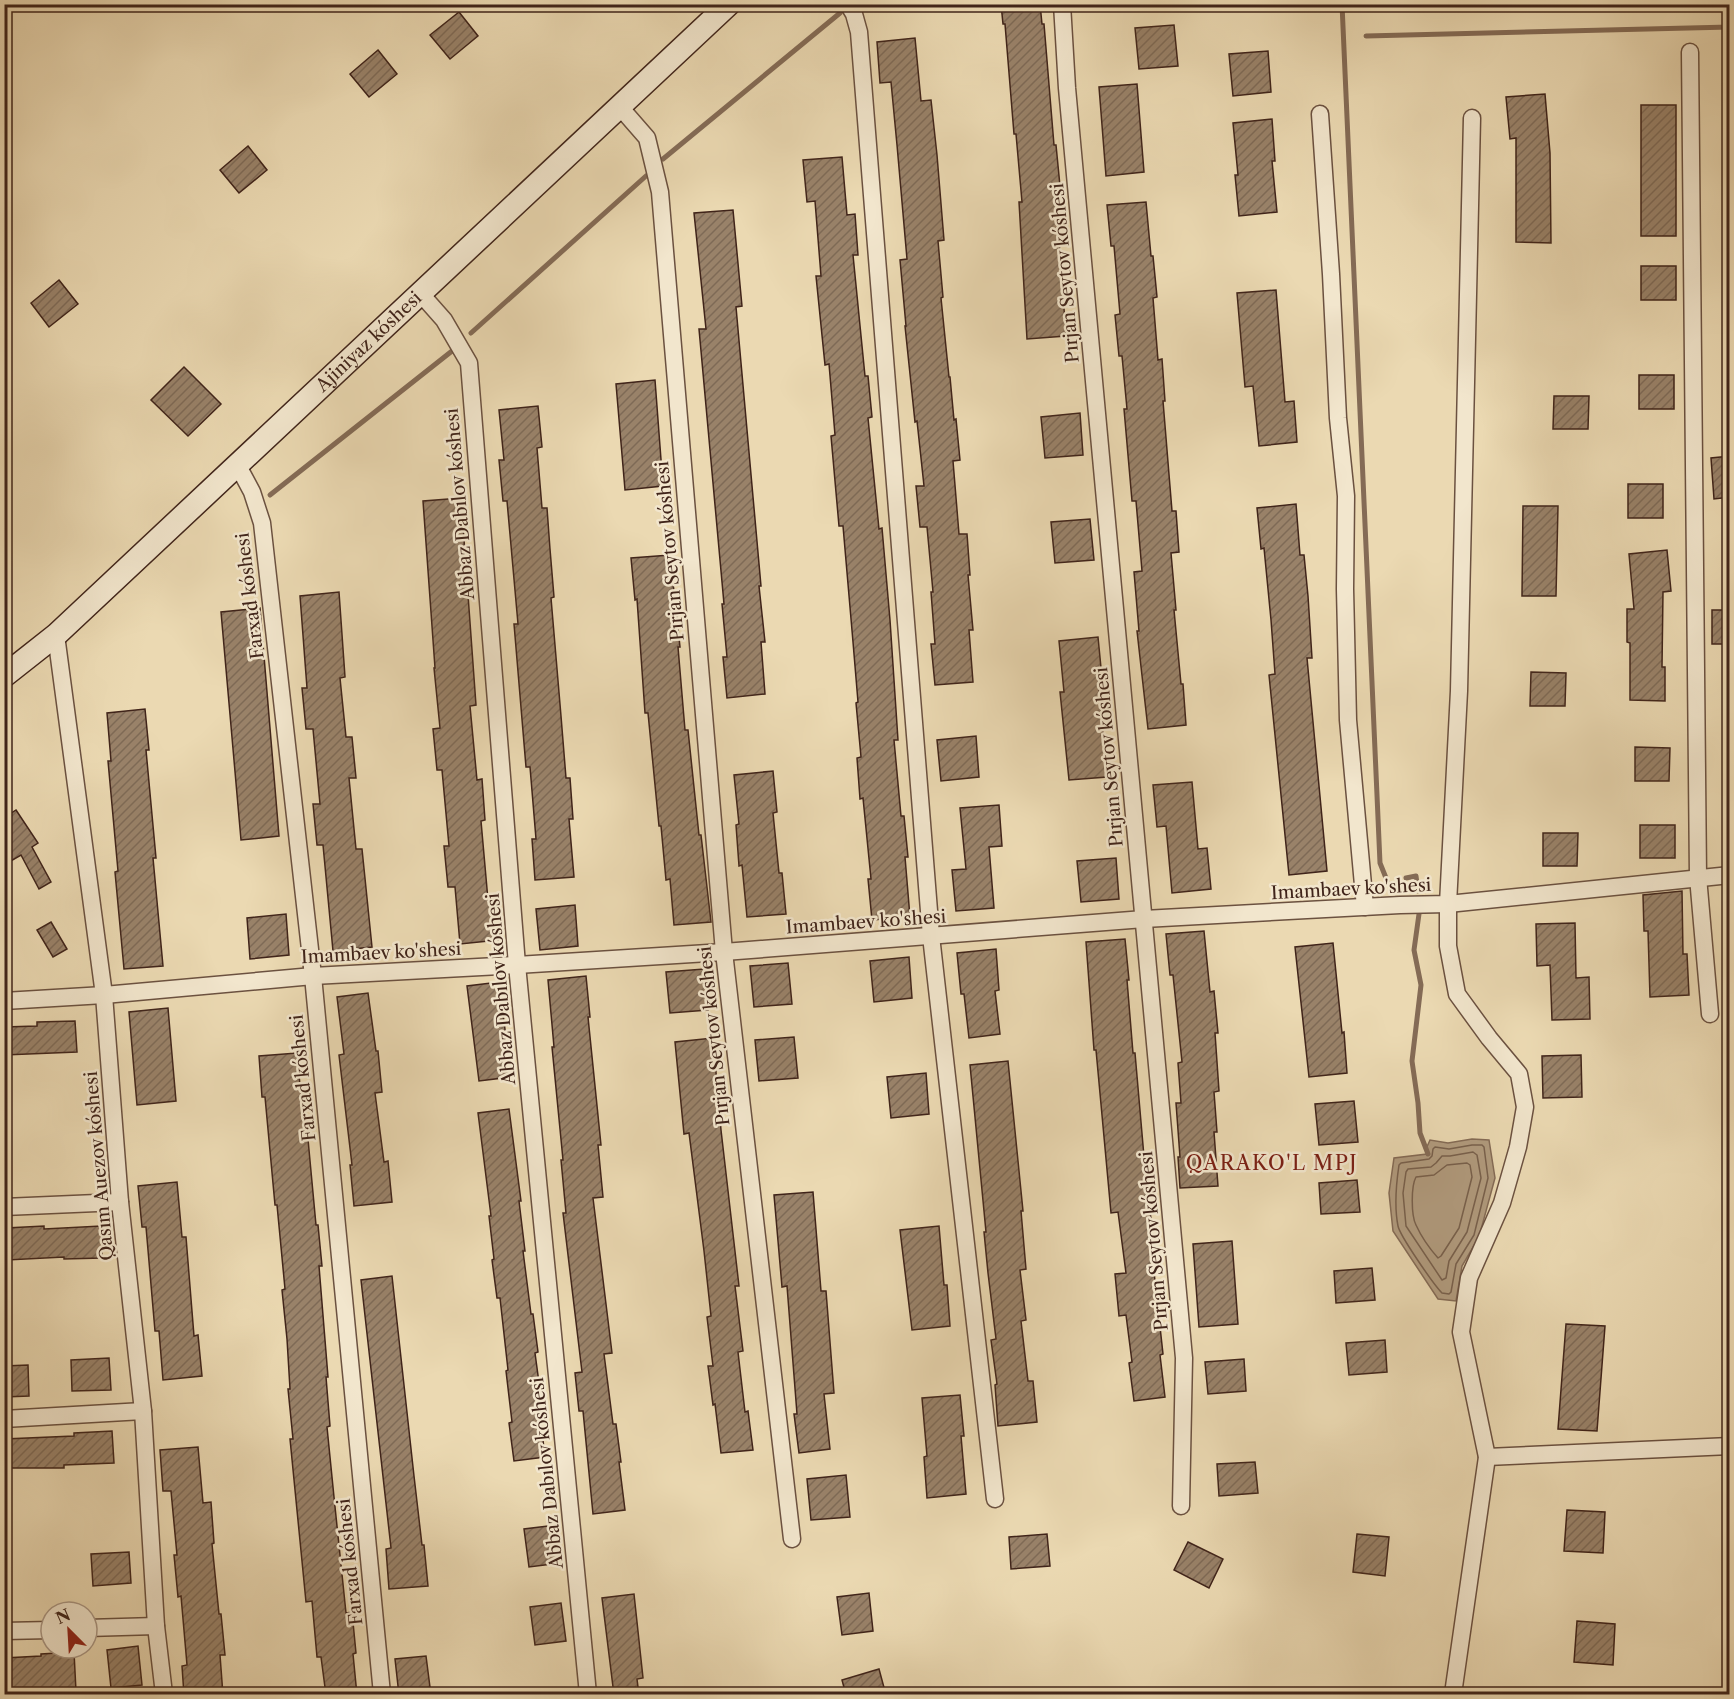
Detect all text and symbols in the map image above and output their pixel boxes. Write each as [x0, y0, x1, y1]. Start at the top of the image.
street label: Pırjan Seytov kóshesi [1046, 182, 1084, 364]
street label: Ajiniyaz kóshesi [311, 286, 427, 397]
street label: Abbaz Dabılov kóshesi [441, 407, 479, 602]
street label: Pırjan Seytov kóshesi [651, 460, 689, 642]
street label: Farxad kóshesi [231, 531, 269, 660]
street label: Pırjan Seytov kóshesi [1090, 666, 1128, 848]
street label: Imambaev ko'shesi [1270, 874, 1432, 904]
street label: Abbaz Dabılov kóshesi [482, 892, 520, 1087]
street label: Imambaev ko'shesi [785, 905, 947, 939]
street label: Imambaev ko'shesi [300, 938, 462, 968]
street label: Pırjan Seytov kóshesi [694, 945, 734, 1127]
street label: Farxad kóshesi [285, 1013, 321, 1142]
street label: Qasım Auezov kóshesi [80, 1070, 118, 1262]
street label: Pırjan Seytov kóshesi [1135, 1150, 1173, 1332]
district label: QARAKO'L MPJ [1186, 1151, 1358, 1175]
street label: Abbaz Dabılov kóshesi [526, 1376, 568, 1571]
street label: Farxad kóshesi [332, 1497, 368, 1626]
north arrow [39, 1600, 99, 1660]
text: N [52, 1604, 73, 1628]

